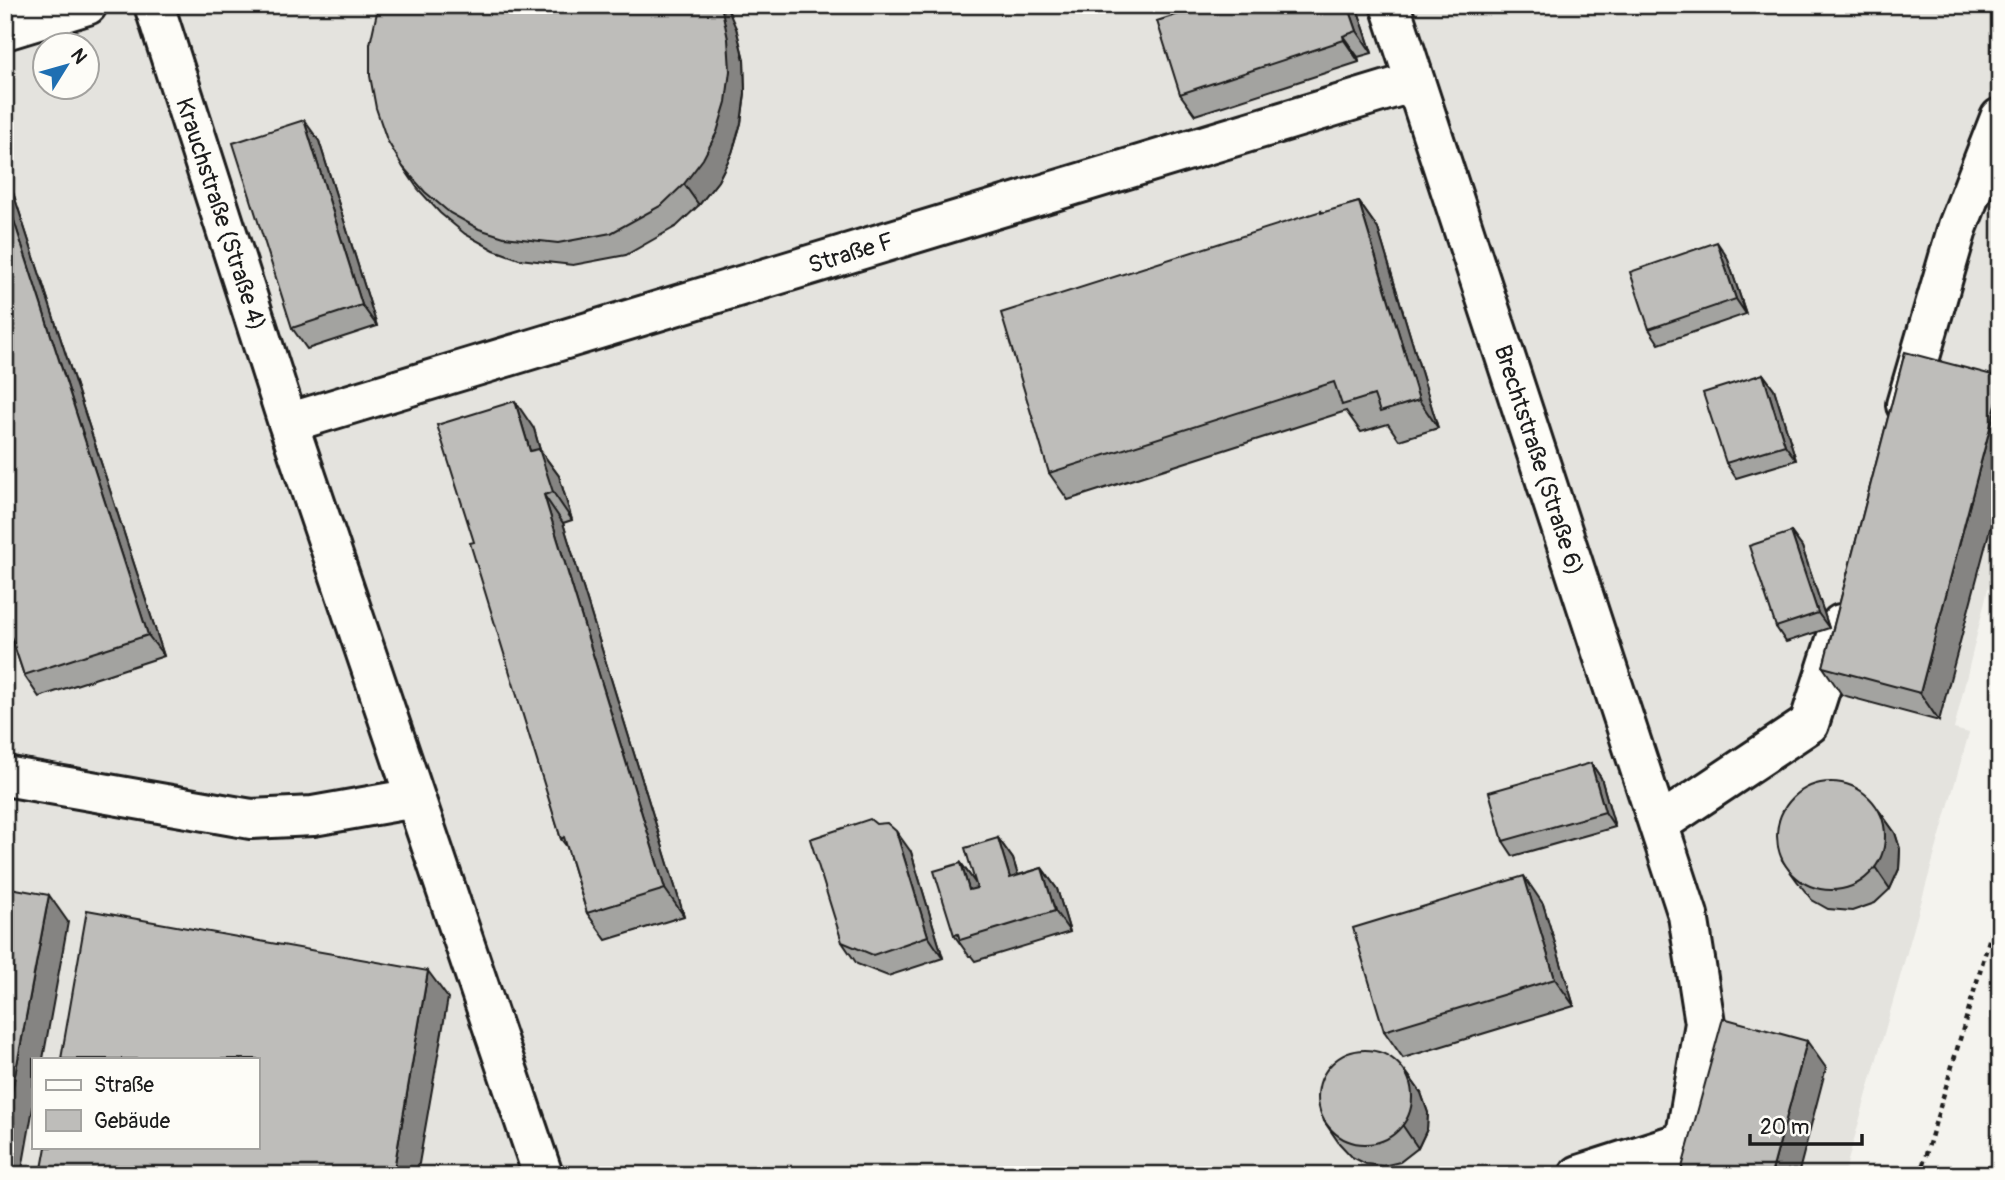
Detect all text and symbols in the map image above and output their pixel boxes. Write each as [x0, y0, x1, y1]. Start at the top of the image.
north arrow [32, 32, 102, 102]
text: N [65, 44, 92, 69]
street label: Krauchstraße (Straße 4) [169, 94, 272, 334]
street label: Straße F [805, 227, 897, 280]
street label: Brechtstraße (Straße 6) [1488, 341, 1589, 579]
legend [32, 1058, 259, 1148]
text: Straße [94, 1072, 154, 1099]
scale bar [1750, 1103, 1862, 1147]
text: Gebäude [94, 1108, 171, 1135]
text: 20 m [1760, 1114, 1809, 1141]

